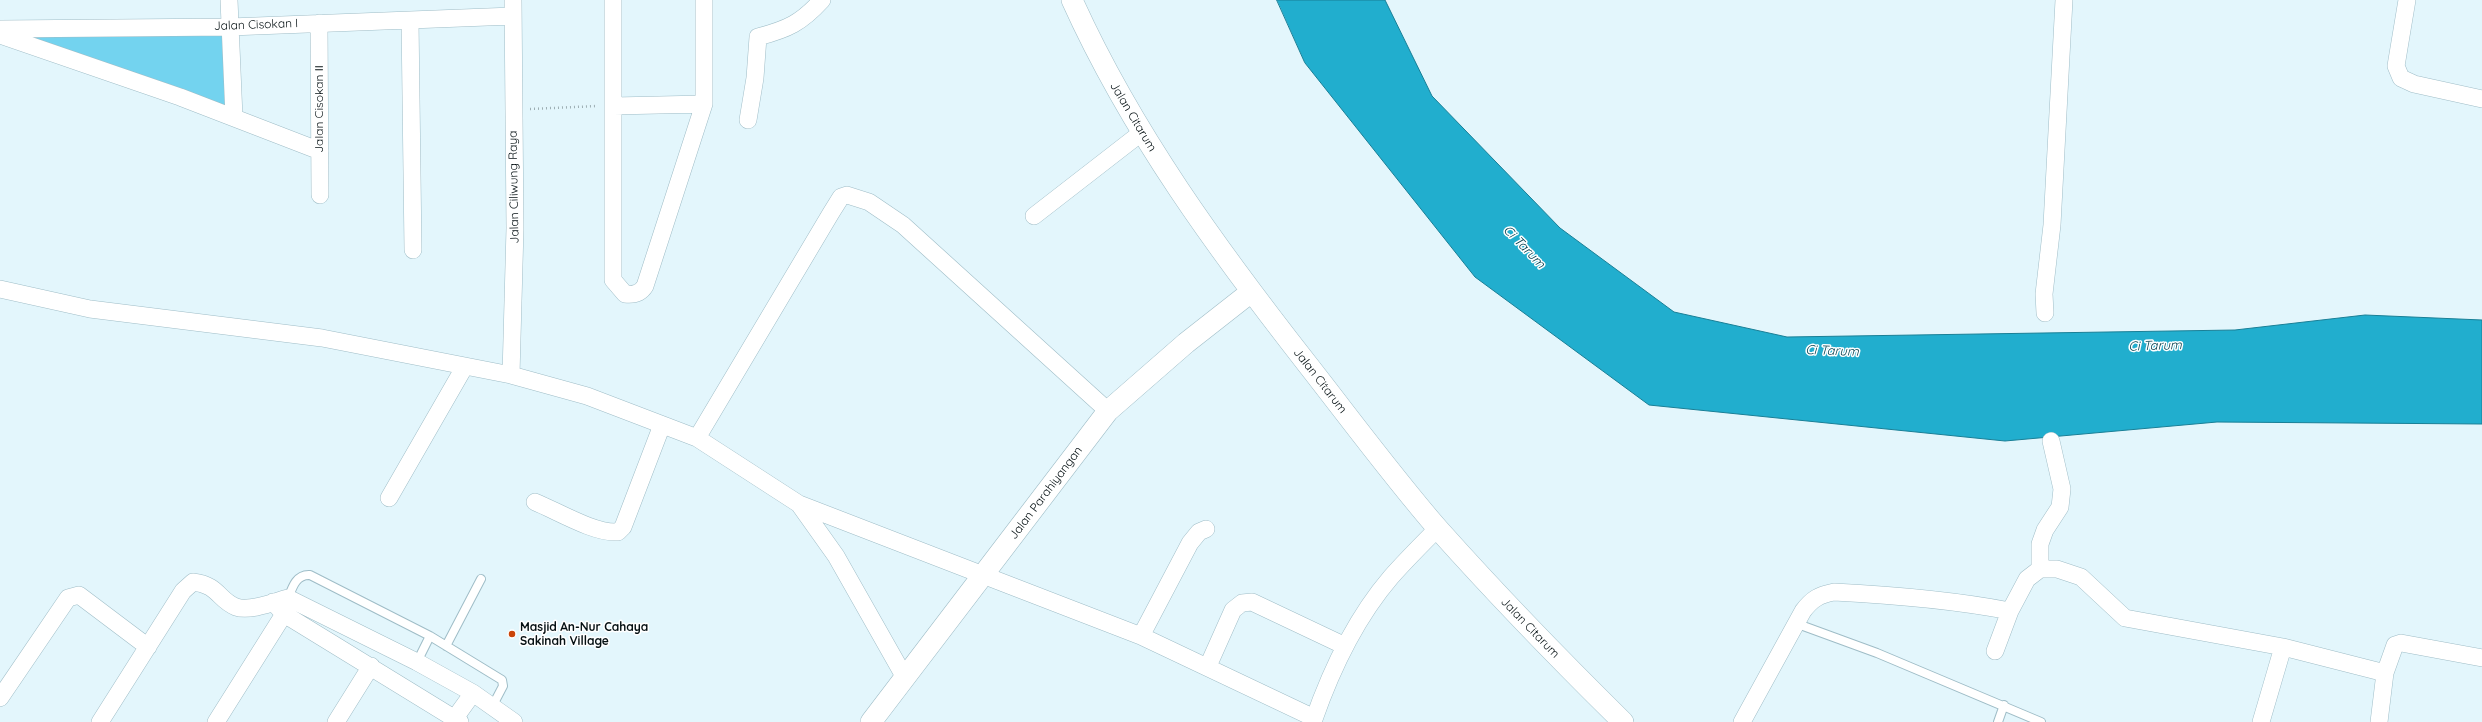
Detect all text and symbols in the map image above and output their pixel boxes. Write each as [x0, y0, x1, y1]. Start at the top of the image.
street label: Jalan Cisokan I [214, 16, 298, 34]
street label: Jalan Cisokan II [312, 65, 326, 153]
street label: Jalan Citarum [1107, 80, 1159, 154]
street label: Jalan Ciliwung Raya [506, 130, 522, 244]
water label: Ci Tarum [1500, 222, 1548, 272]
water label: Ci Tarum [2128, 337, 2182, 355]
water label: Ci Tarum [1805, 342, 1859, 360]
street label: Jalan Citarum [1290, 346, 1350, 416]
street label: Jalan Parahiyangan [1006, 444, 1086, 542]
street label: Jalan Citarum [1498, 595, 1562, 661]
place label: Masjid An-Nur Cahaya Sakinah Village [520, 620, 648, 648]
marker: Masjid An-Nur Cahaya Sakinah Village [507, 629, 517, 639]

